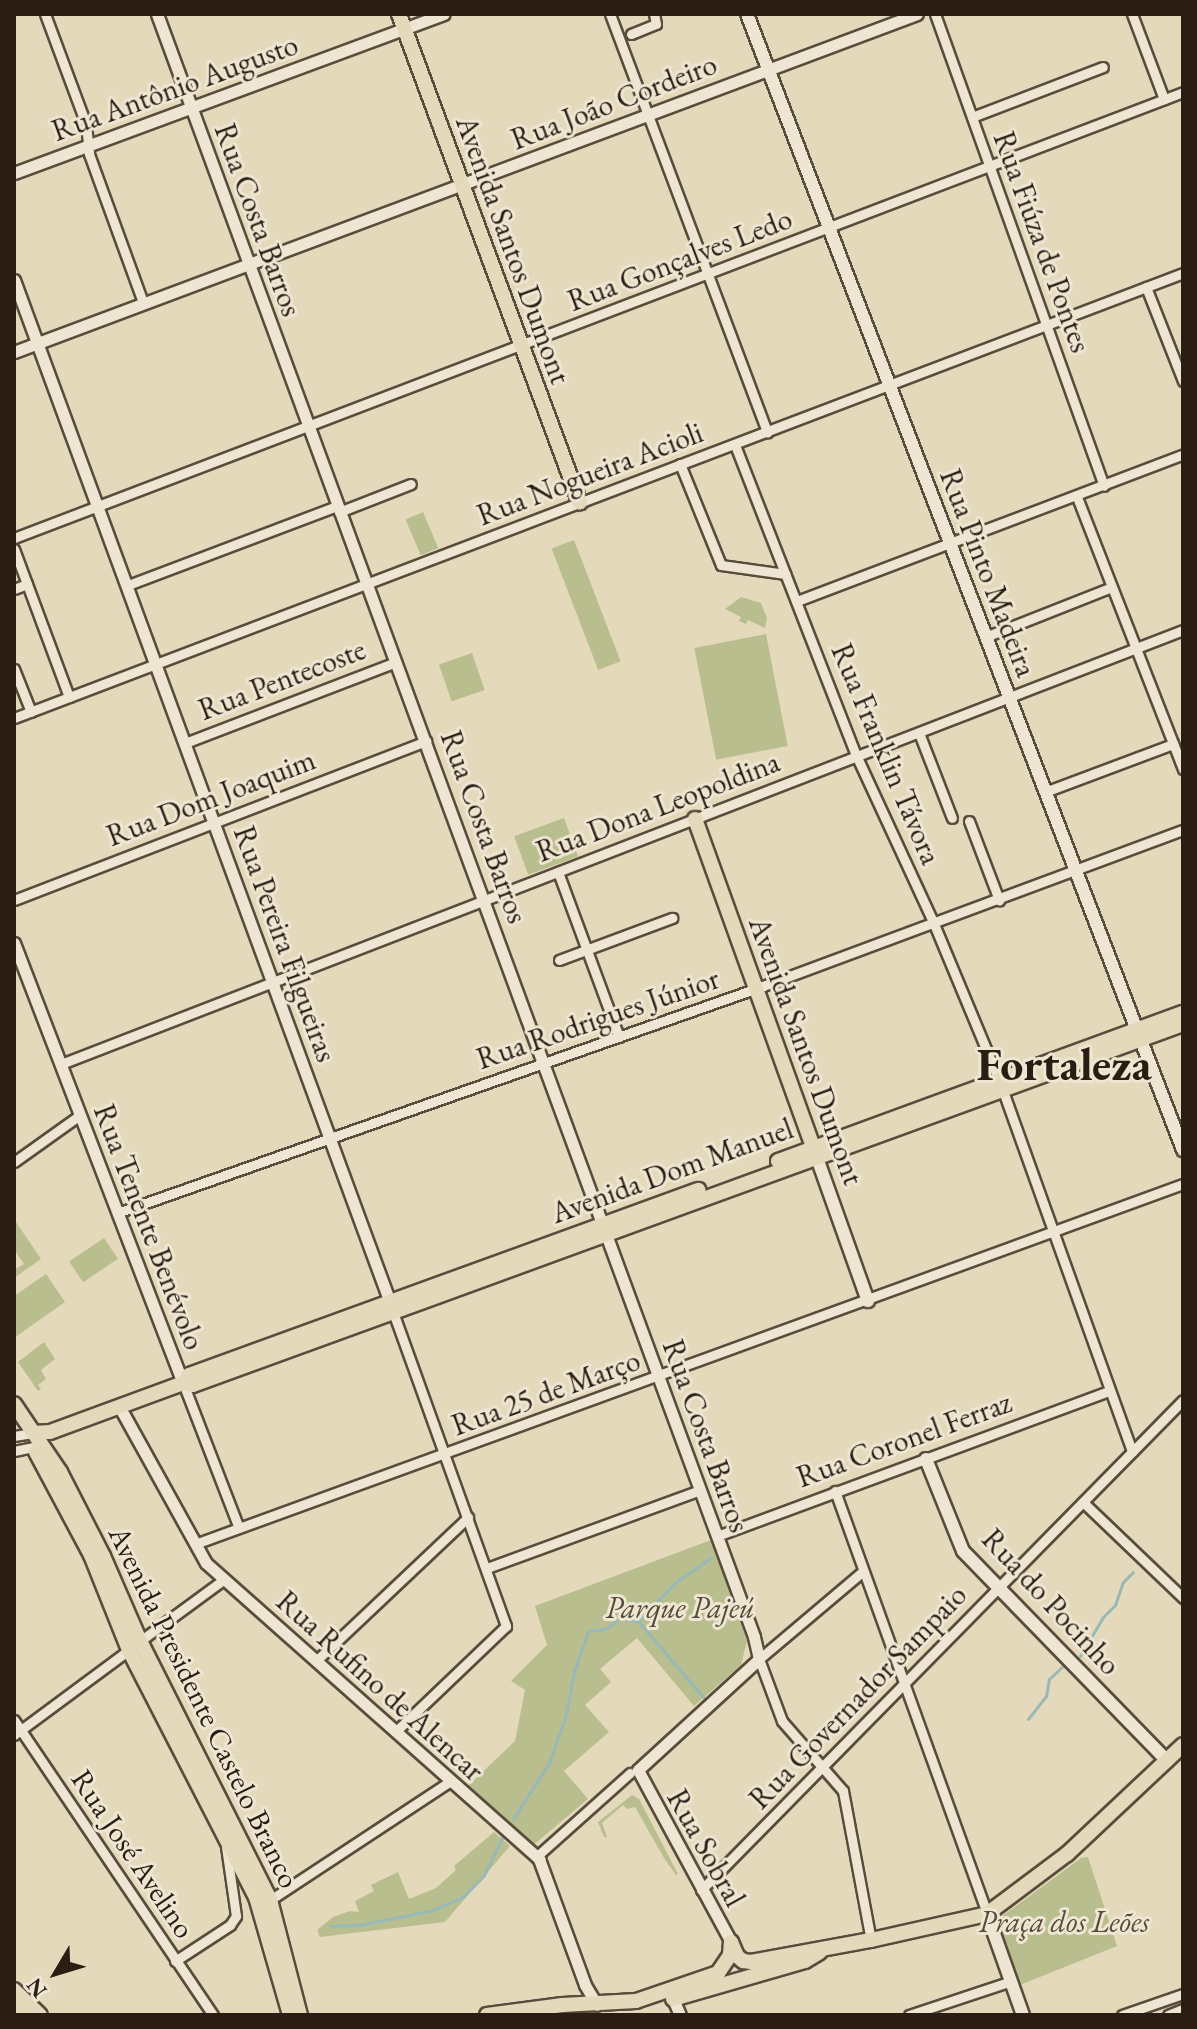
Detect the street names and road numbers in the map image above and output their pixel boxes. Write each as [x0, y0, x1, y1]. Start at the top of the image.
street label: Rua Antônio Augusto [47, 27, 303, 149]
street label: Rua João Cordeiro [506, 46, 722, 158]
street label: Avenida Santos Dumont [448, 111, 578, 389]
street label: Rua Costa Barros [206, 119, 310, 321]
street label: Rua Fiúza de Pontes [985, 127, 1099, 357]
street label: Rua Gonçalves Ledo [563, 201, 797, 319]
street label: Rua Nogueira Acioli [472, 414, 708, 534]
street label: Rua Pinto Madeira [932, 464, 1044, 682]
street label: Rua Pentecoste [193, 632, 371, 728]
street label: Rua Franklin Távora [823, 638, 949, 870]
street label: Rua Costa Barros [432, 726, 536, 928]
street label: Rua Dom Joaquim [102, 742, 320, 854]
street label: Rua Dona Leopoldina [531, 744, 785, 870]
street label: Rua Pereira Filgueiras [226, 821, 344, 1067]
street label: Avenida Santos Dumont [741, 912, 871, 1190]
street label: Rua Rodrigues Júnior [472, 961, 724, 1077]
street label: Rua Tenente Benévolo [86, 1099, 212, 1355]
street label: Avenida Dom Manuel [546, 1111, 798, 1231]
street label: Rua Costa Barros [654, 1335, 758, 1537]
street label: Rua 25 de Março [447, 1342, 645, 1444]
street label: Rua Coronel Ferraz [792, 1384, 1016, 1496]
street label: Avenida Presidente Castelo Branco [101, 1520, 307, 1894]
street label: Rua do Pocinho [974, 1521, 1128, 1683]
street label: Rua Governador Sampaio [742, 1577, 974, 1817]
street label: Rua Rufino de Alencar [269, 1583, 491, 1789]
street label: Rua José Avelino [63, 1763, 203, 1945]
street label: Rua Sobral [659, 1783, 753, 1913]

